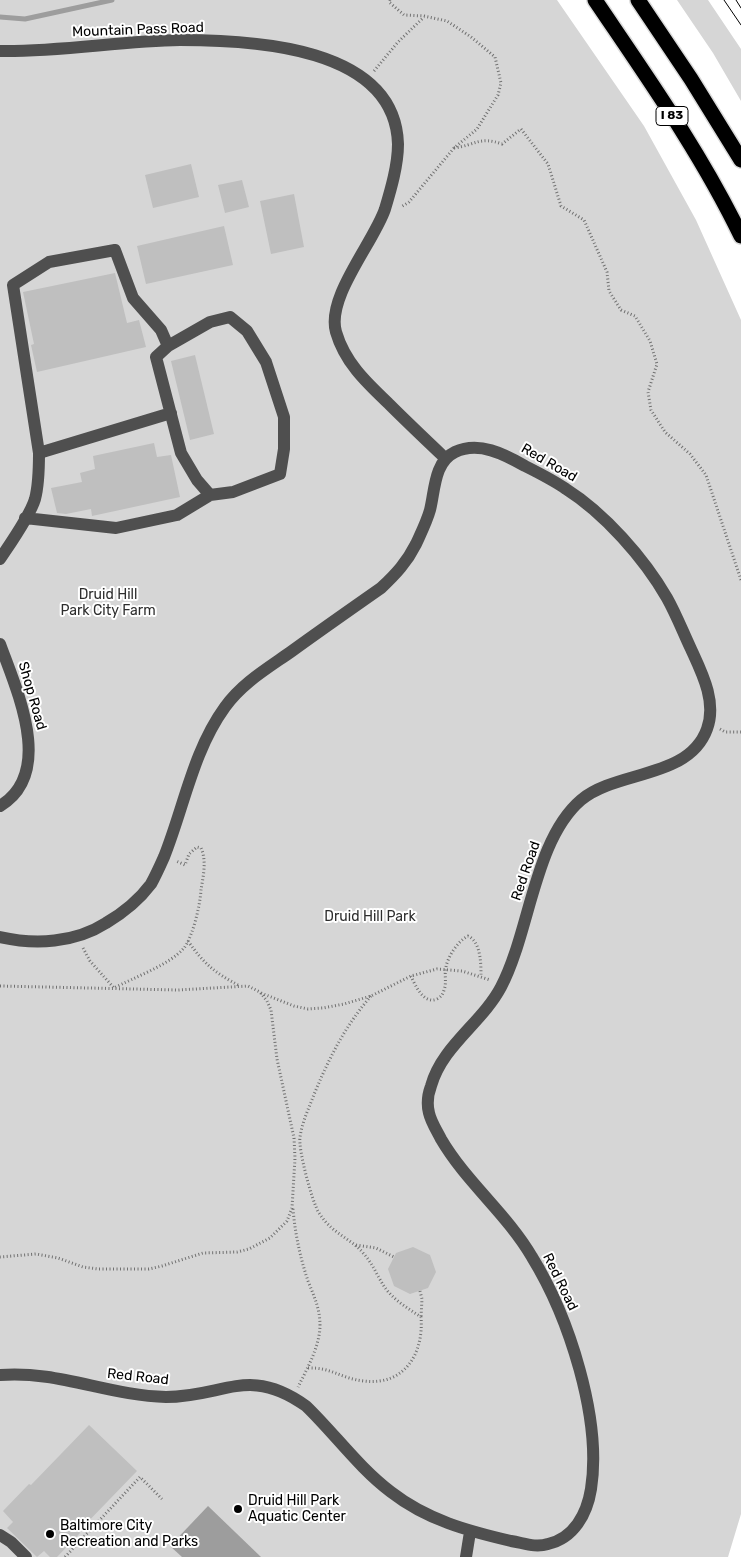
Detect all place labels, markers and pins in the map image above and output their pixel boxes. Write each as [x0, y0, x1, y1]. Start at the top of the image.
place label: Druid Hill Park Aquatic Center [248, 1493, 346, 1525]
marker: Druid Hill Park Aquatic Center [232, 1503, 244, 1515]
place label: Baltimore City Recreation and Parks [60, 1518, 198, 1550]
marker: Baltimore City Recreation and Parks [44, 1528, 56, 1540]

